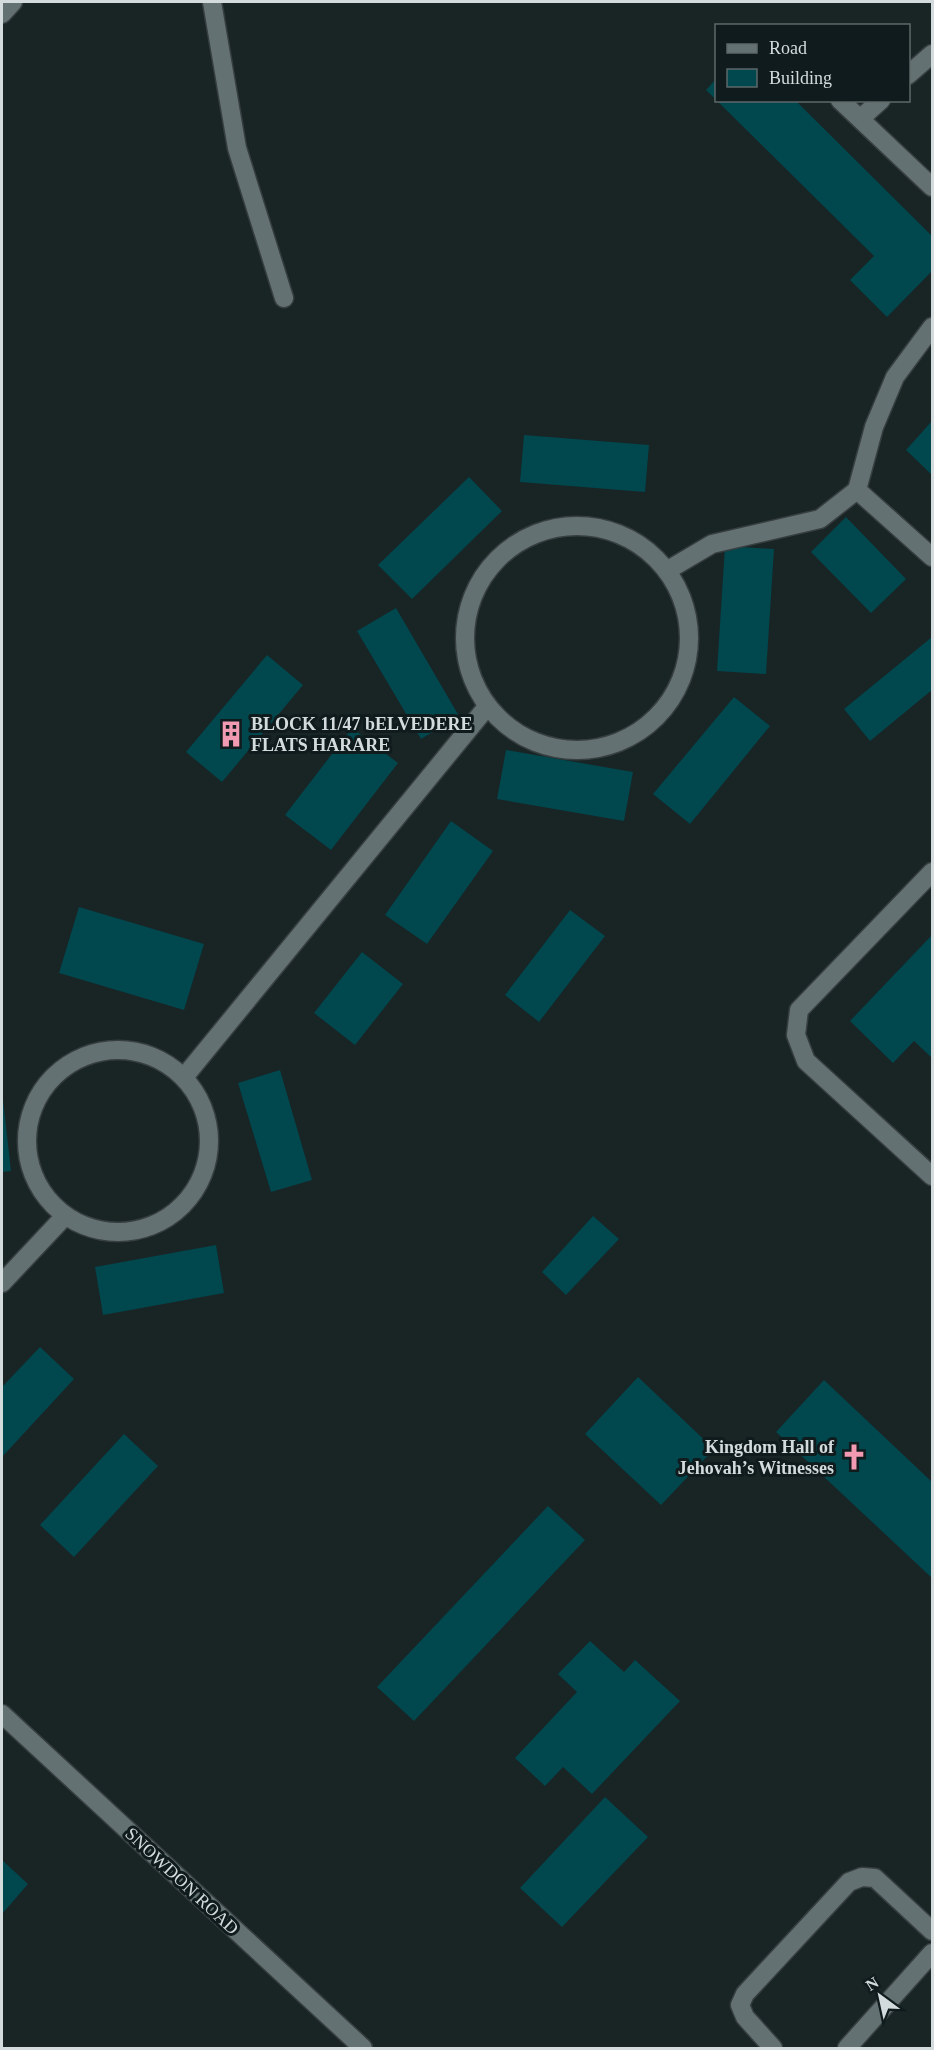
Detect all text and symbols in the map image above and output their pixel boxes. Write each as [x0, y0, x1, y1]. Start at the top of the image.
legend [715, 24, 910, 102]
text: Road [769, 38, 807, 58]
text: Building [769, 68, 832, 88]
place label: BLOCK 11/47 bELVEDERE FLATS HARARE [251, 714, 472, 755]
building icon: BLOCK 11/47 bELVEDERE FLATS HARARE [216, 719, 246, 749]
place label: Kingdom Hall of Jehovah’s Witnesses [678, 1437, 835, 1478]
church icon: Kingdom Hall of Jehovah’s Witnesses [839, 1442, 869, 1472]
street label: SNOWDON ROAD [121, 1823, 243, 1939]
north arrow [850, 1966, 910, 2026]
text: N [863, 1973, 882, 1994]

